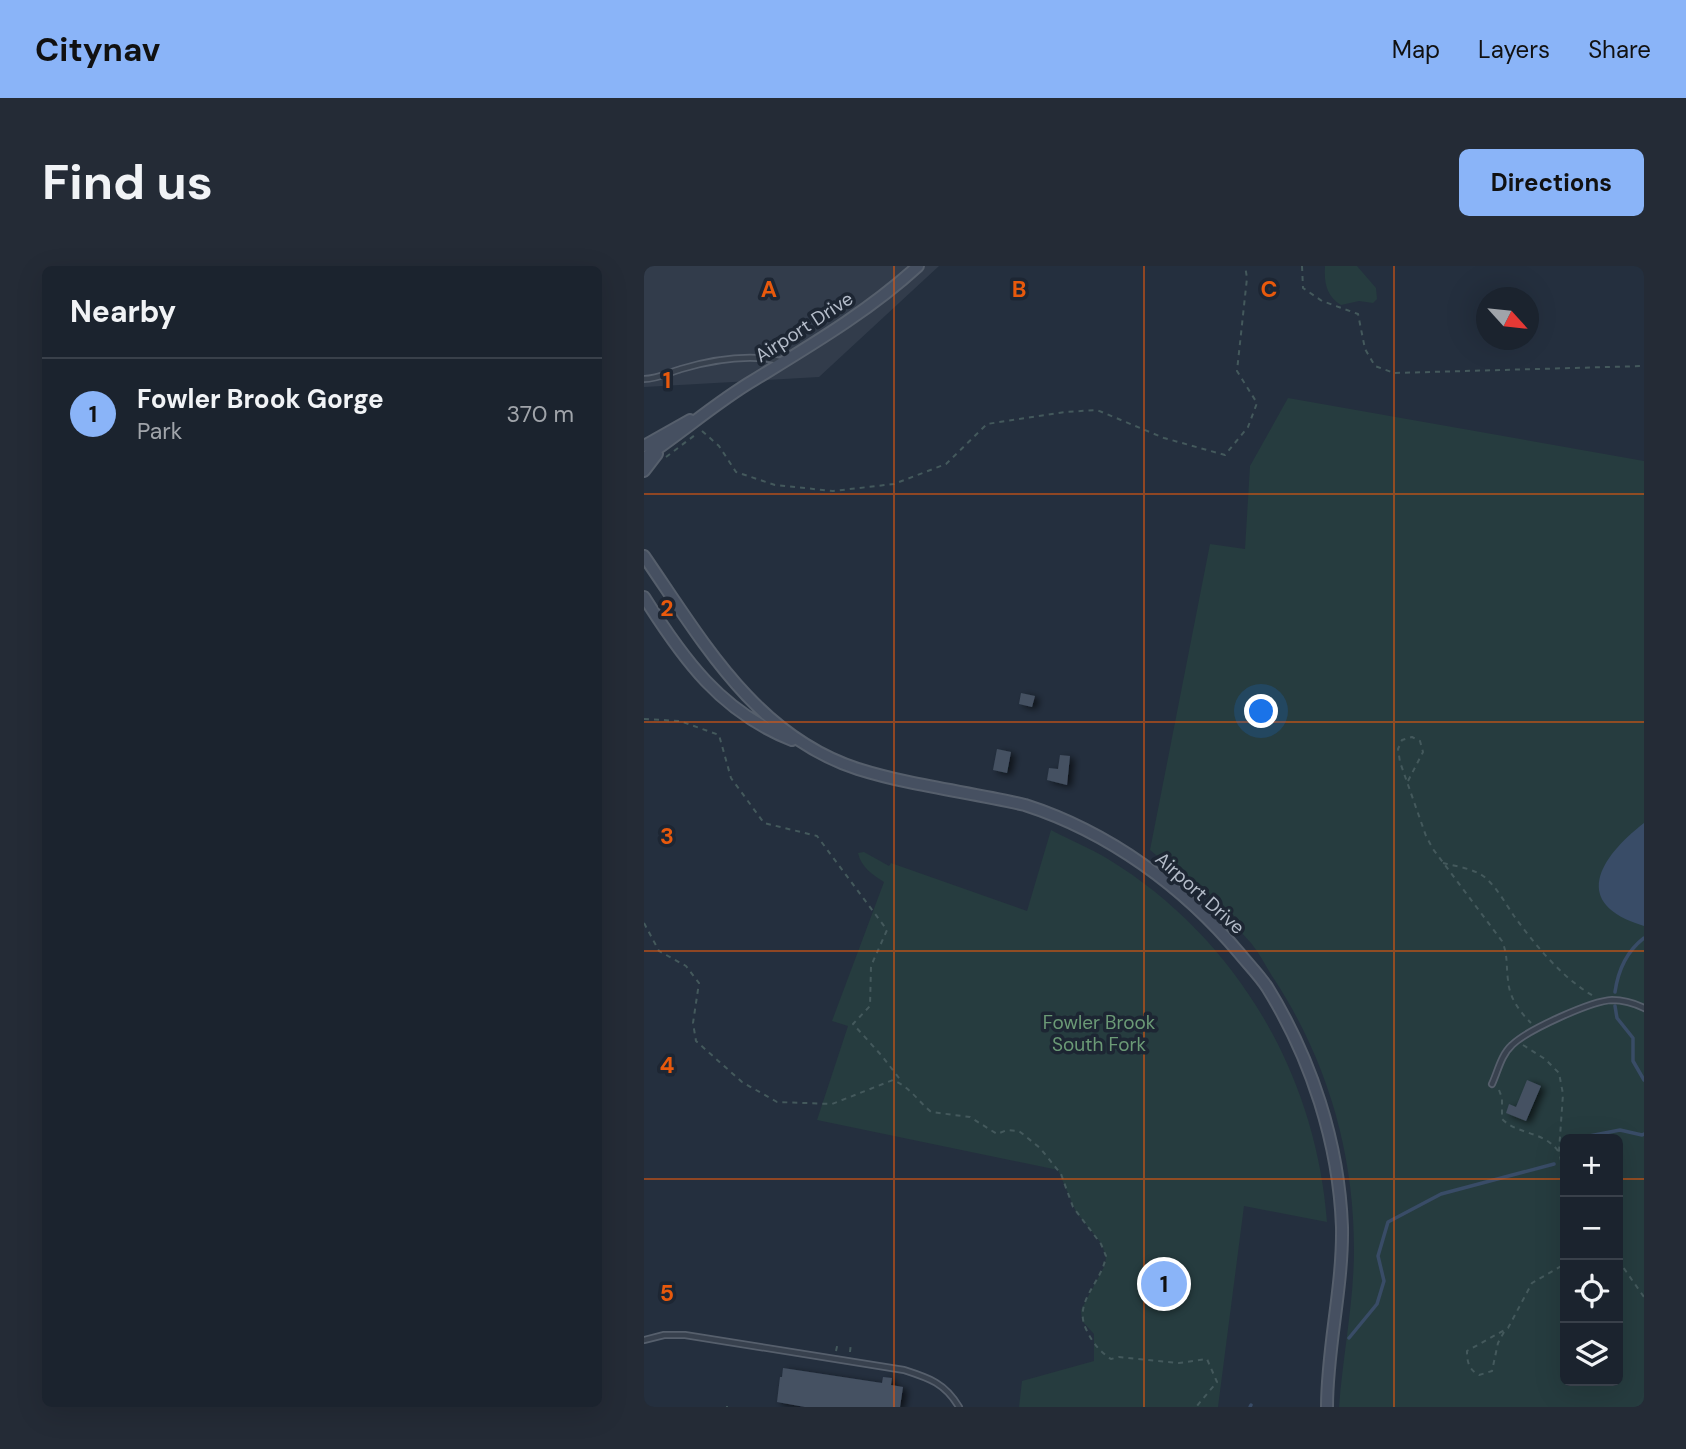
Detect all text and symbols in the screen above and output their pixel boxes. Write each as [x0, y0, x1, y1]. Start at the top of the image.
text: Citynav [35, 28, 160, 71]
text: Map [1392, 34, 1440, 65]
text: Layers [1478, 34, 1550, 65]
text: Share [1588, 34, 1651, 65]
button: Directions [1459, 149, 1644, 216]
text: Find us [42, 150, 213, 214]
text: B [1012, 274, 1026, 304]
text: C [1261, 274, 1277, 304]
street label: Airport Drive [751, 287, 857, 367]
north arrow [1476, 287, 1539, 350]
text: Nearby [70, 292, 176, 331]
text: 1 [663, 365, 671, 395]
text: Fowler Brook Gorge [137, 382, 384, 416]
text: 1 [89, 399, 97, 429]
text: 370 m [506, 399, 574, 429]
text: Park [137, 416, 182, 446]
text: 2 [660, 593, 674, 623]
your location [1244, 694, 1278, 728]
text: 3 [660, 821, 674, 851]
street label: Airport Drive [1150, 846, 1250, 940]
park label: Fowler Brook South Fork [1043, 1010, 1156, 1057]
text: 4 [660, 1050, 675, 1080]
map controls [1560, 1134, 1623, 1386]
button: + [1560, 1134, 1623, 1197]
button: − [1560, 1197, 1623, 1260]
pin: 1 [1141, 1258, 1187, 1310]
button: locate [1560, 1260, 1623, 1323]
text: 5 [660, 1278, 674, 1308]
button: layers [1560, 1323, 1623, 1386]

